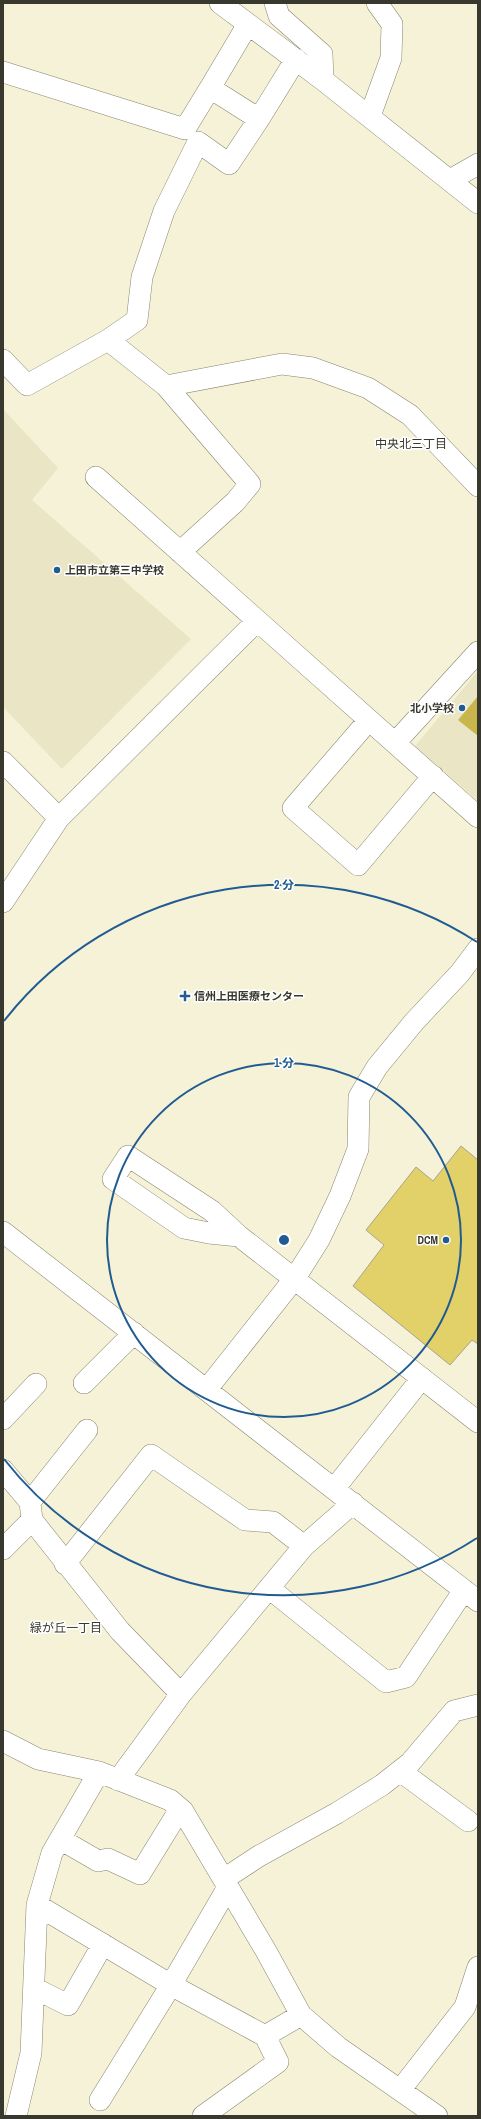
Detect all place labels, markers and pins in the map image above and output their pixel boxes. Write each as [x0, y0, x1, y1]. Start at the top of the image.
place label: 上田市立第三中学校 [65, 563, 164, 577]
marker: 上田市立第三中学校 [52, 565, 62, 575]
place label: 北小学校 [410, 701, 454, 715]
marker: 北小学校 [457, 703, 467, 713]
place label: 信州上田医療センター [194, 989, 304, 1003]
marker: 信州上田医療センター [179, 990, 191, 1002]
centre of rings [277, 1233, 291, 1247]
place label: DCM [417, 1233, 438, 1247]
marker: DCM [441, 1235, 451, 1245]

